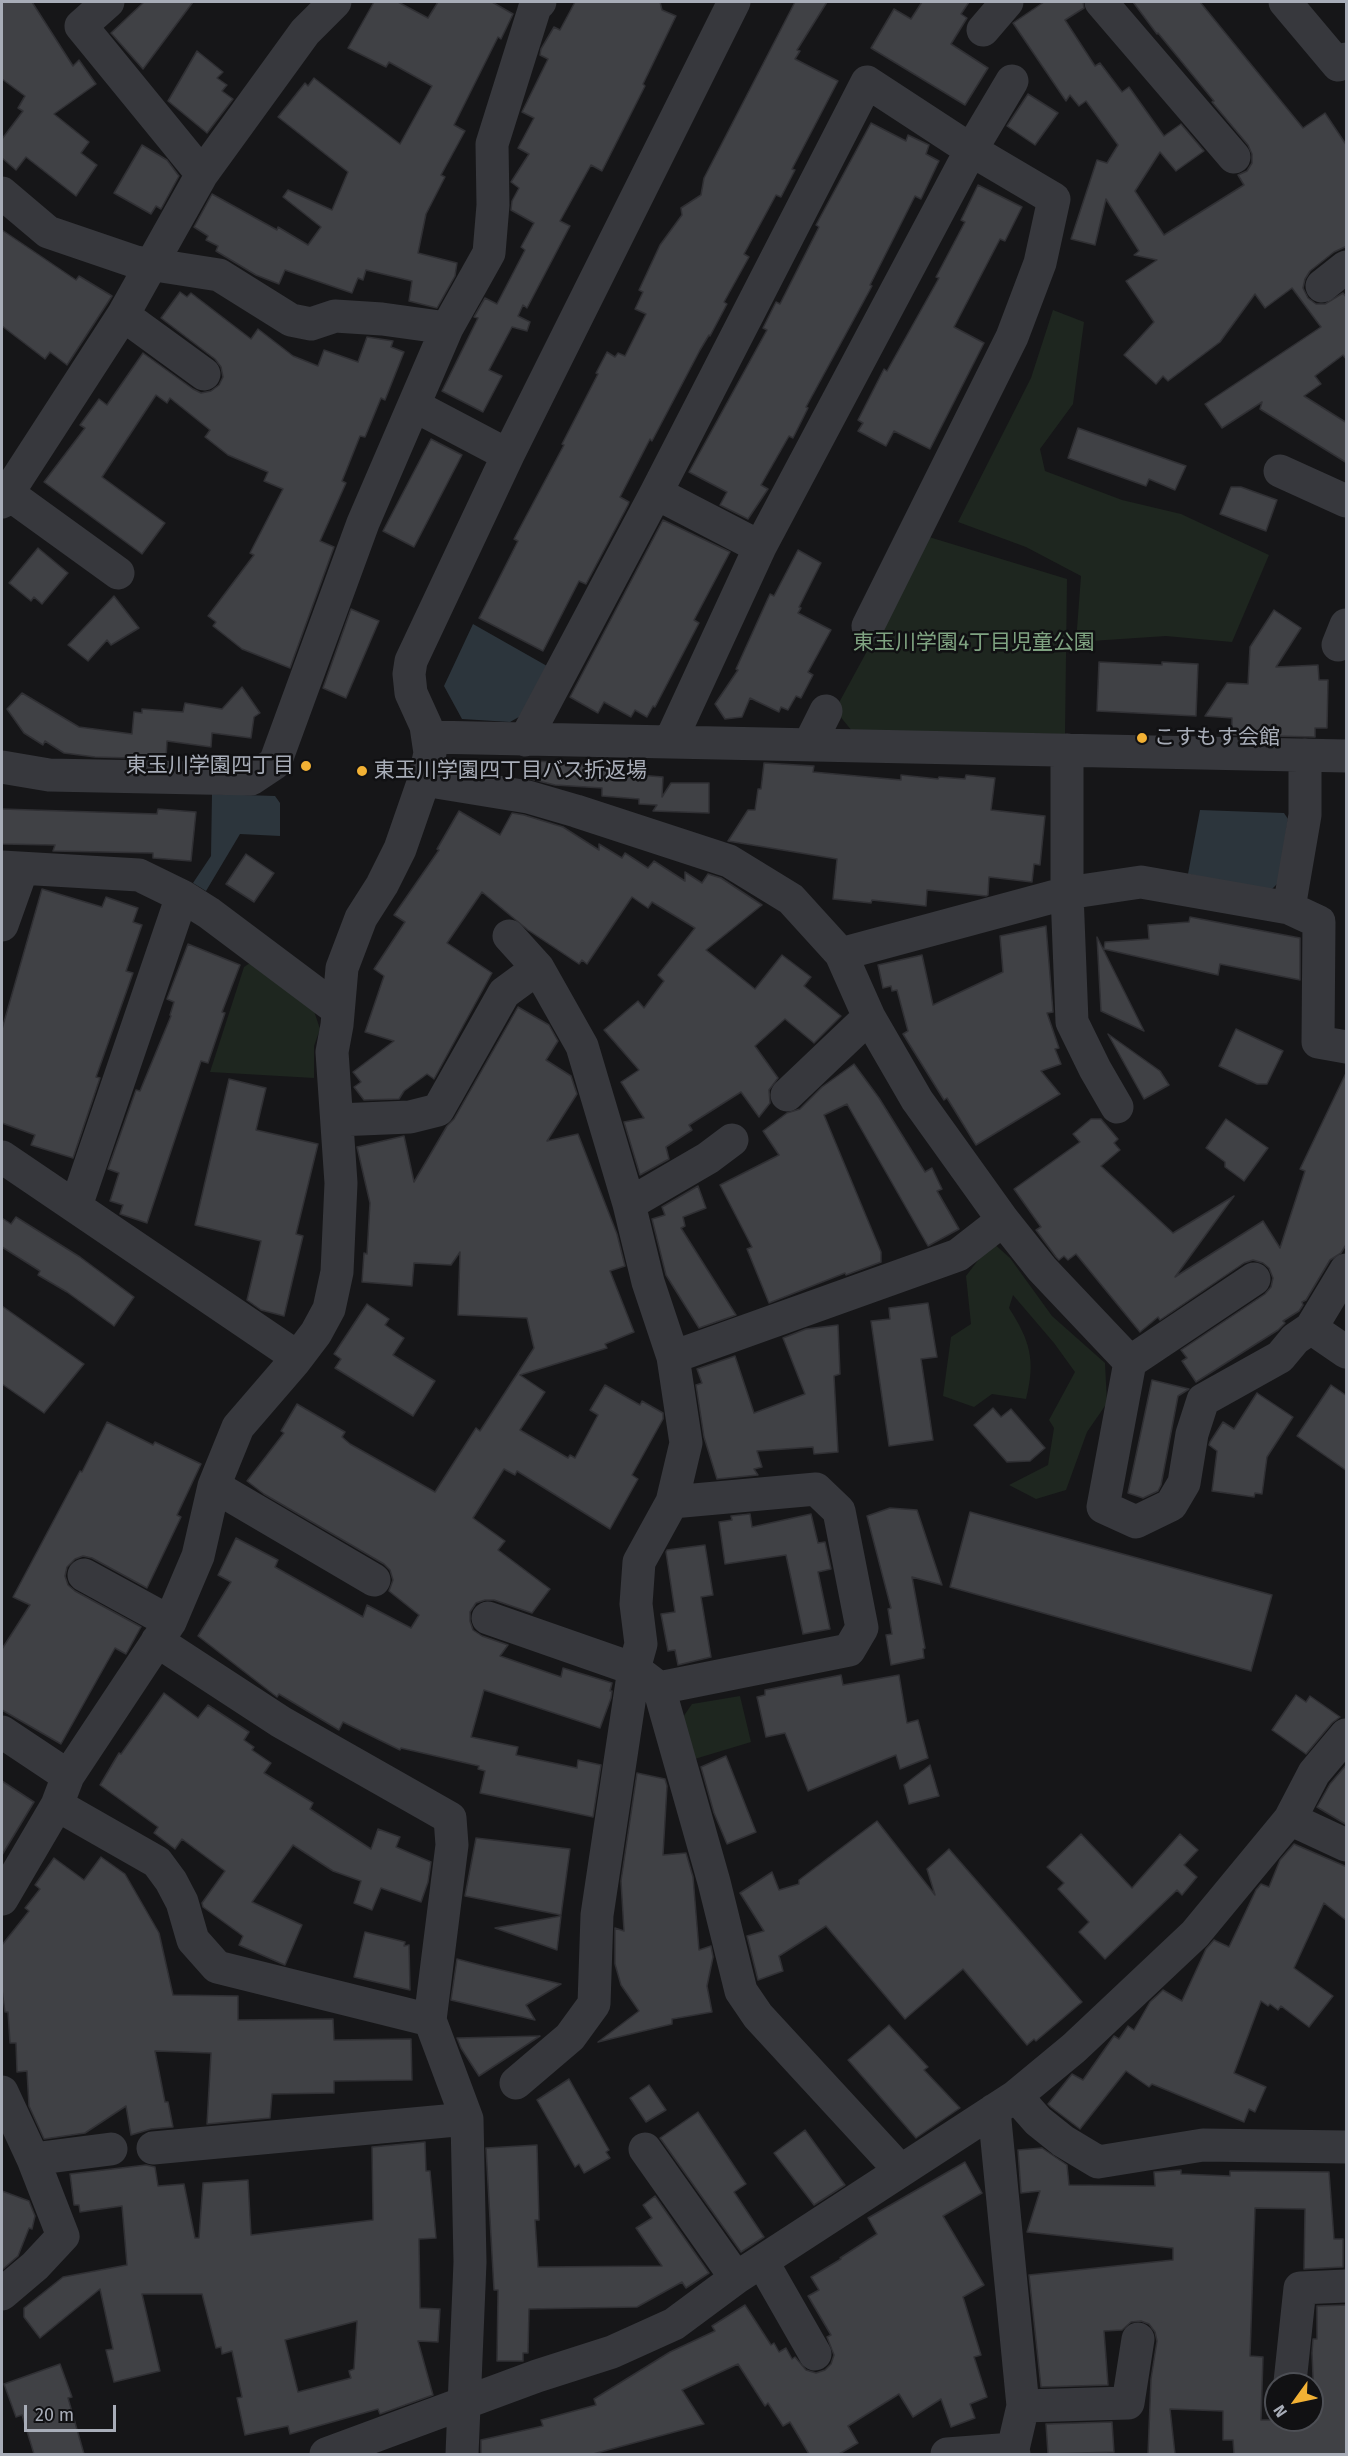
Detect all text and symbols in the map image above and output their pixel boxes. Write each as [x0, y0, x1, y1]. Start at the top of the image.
park label: 東玉川学園4丁目児童公園 [853, 630, 1095, 656]
place label: こすもす会館 [1154, 725, 1280, 751]
marker: こすもす会館 [1135, 731, 1149, 745]
place label: 東玉川学園四丁目 [126, 753, 294, 779]
place label: 東玉川学園四丁目バス折返場 [374, 758, 647, 784]
marker: 東玉川学園四丁目 [299, 759, 313, 773]
marker: 東玉川学園四丁目バス折返場 [355, 764, 369, 778]
north arrow [1264, 2372, 1324, 2432]
scale bar [27, 2393, 118, 2431]
text: N [1269, 2401, 1291, 2421]
text: 20 m [35, 2404, 74, 2426]

